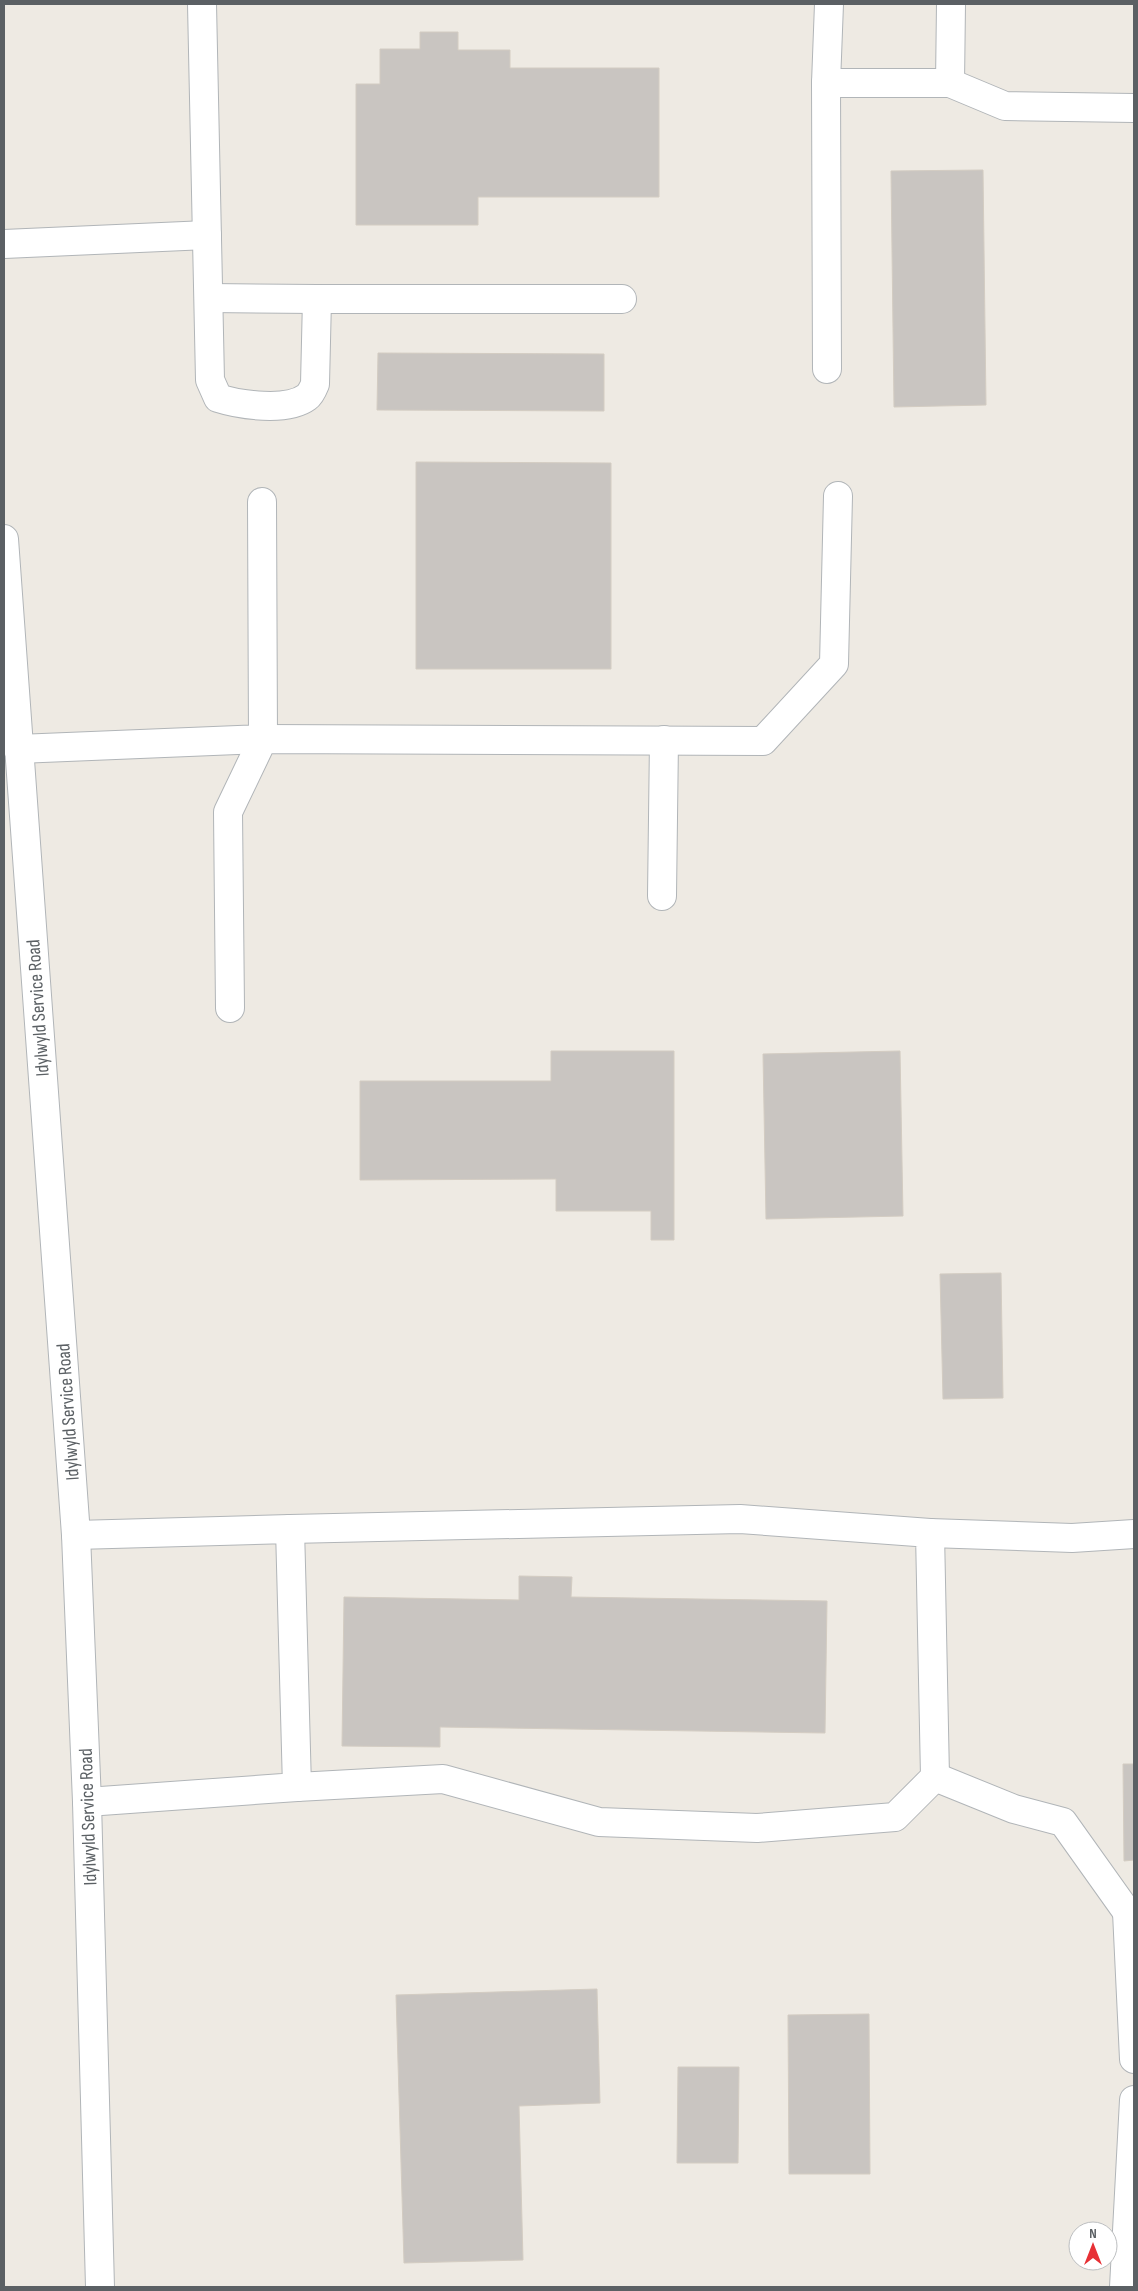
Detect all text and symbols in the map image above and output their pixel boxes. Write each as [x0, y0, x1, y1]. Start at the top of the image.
street label: Idylwyld Service Road [22, 939, 55, 1077]
street label: Idylwyld Service Road [52, 1343, 85, 1481]
street label: Idylwyld Service Road [75, 1748, 102, 1886]
north arrow [1068, 2221, 1118, 2271]
text: N [1089, 2225, 1097, 2242]

